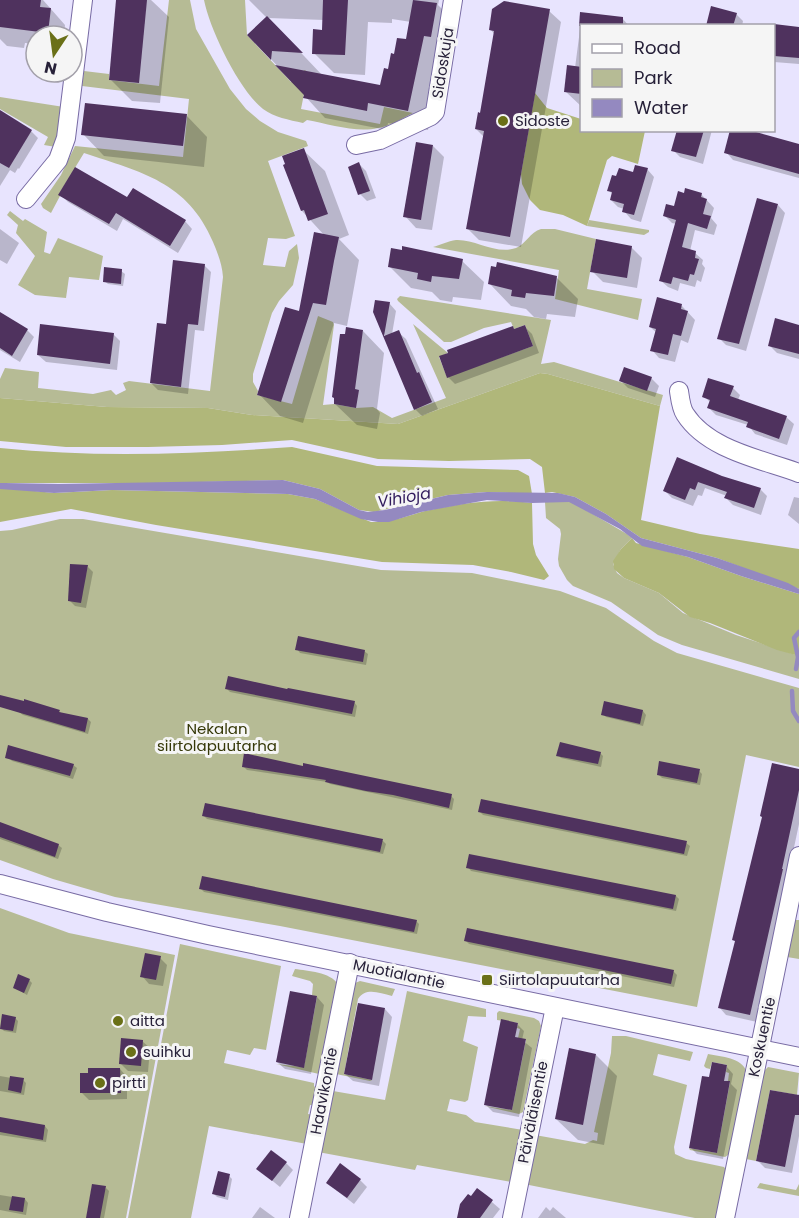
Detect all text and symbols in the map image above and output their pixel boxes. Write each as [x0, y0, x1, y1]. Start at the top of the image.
north arrow [24, 24, 84, 84]
legend [580, 24, 775, 132]
street label: Sidoskuja [427, 26, 458, 100]
text: Road [634, 35, 681, 60]
text: N [42, 56, 59, 81]
text: Park [634, 65, 673, 90]
text: Water [634, 95, 688, 120]
place label: Sidoste [515, 110, 570, 131]
marker: Sidoste [496, 114, 510, 128]
water label: Vihioja [376, 481, 433, 514]
park label: Nekalan siirtolapuutarha [157, 718, 277, 756]
street label: Muotialantie [351, 954, 447, 993]
place label: Siirtolapuutarha [499, 969, 620, 990]
marker: Siirtolapuutarha [480, 973, 494, 987]
street label: Koskuentie [743, 995, 780, 1079]
place label: aitta [130, 1010, 165, 1031]
marker: aitta [111, 1014, 125, 1028]
place label: suihku [143, 1041, 191, 1062]
marker: suihku [124, 1045, 138, 1059]
street label: Haavikontie [305, 1046, 342, 1136]
street label: Päiväläisentie [512, 1059, 553, 1165]
place label: pirtti [112, 1072, 146, 1093]
marker: pirtti [93, 1076, 107, 1090]

